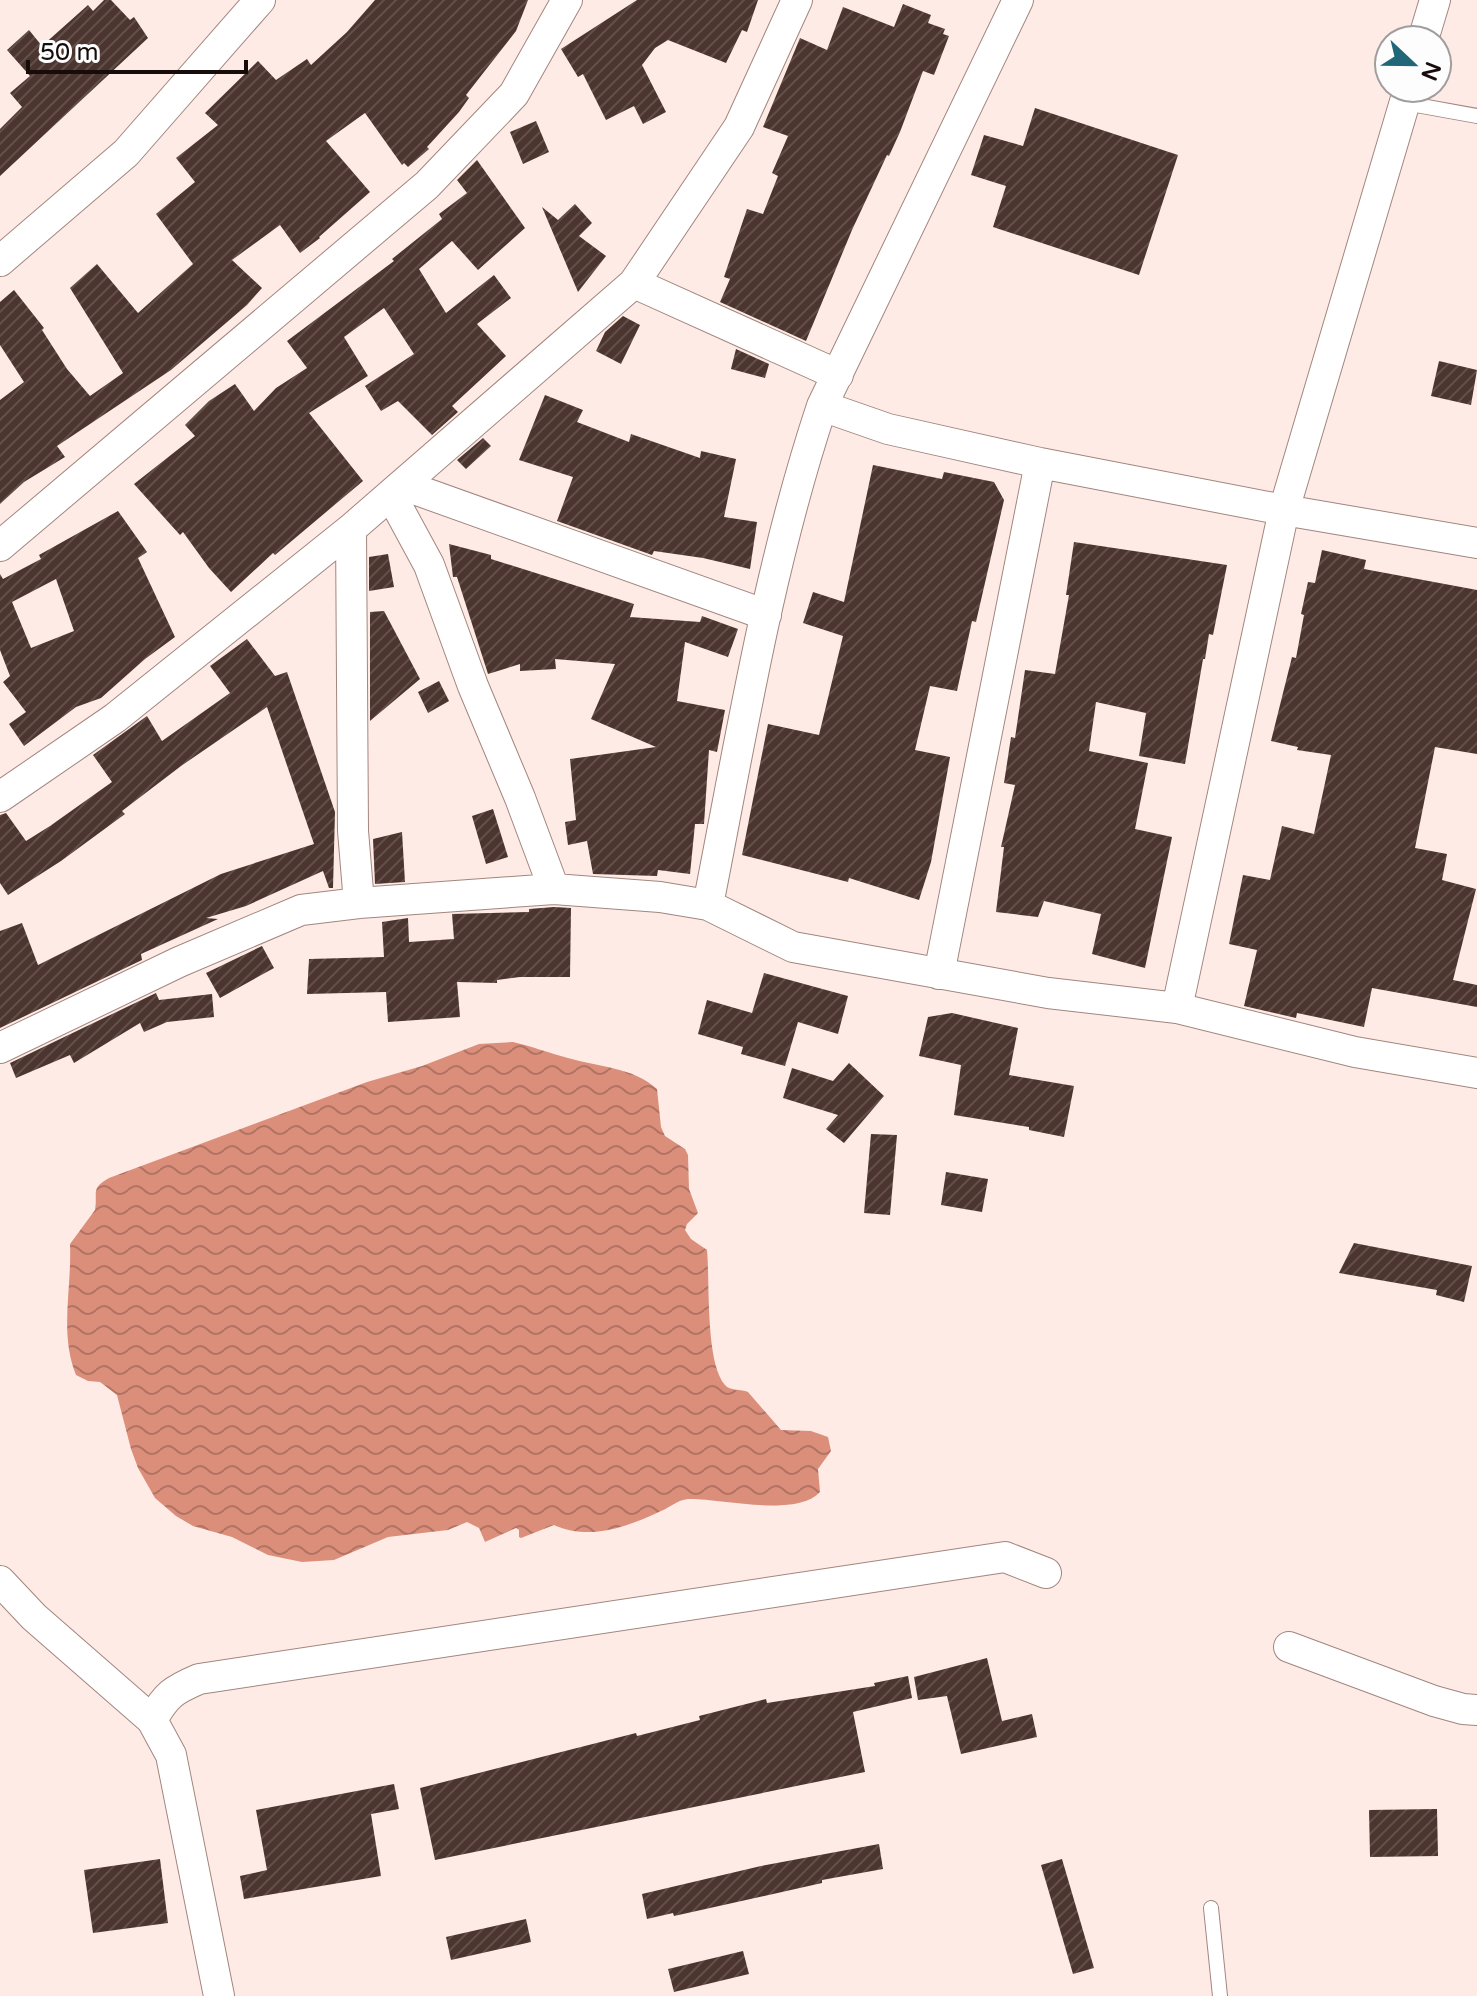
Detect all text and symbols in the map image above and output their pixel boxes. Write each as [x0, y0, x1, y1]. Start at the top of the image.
scale bar [28, 24, 246, 74]
north arrow [1373, 24, 1453, 104]
text: 50 m [40, 38, 98, 67]
text: N [1415, 58, 1446, 84]

